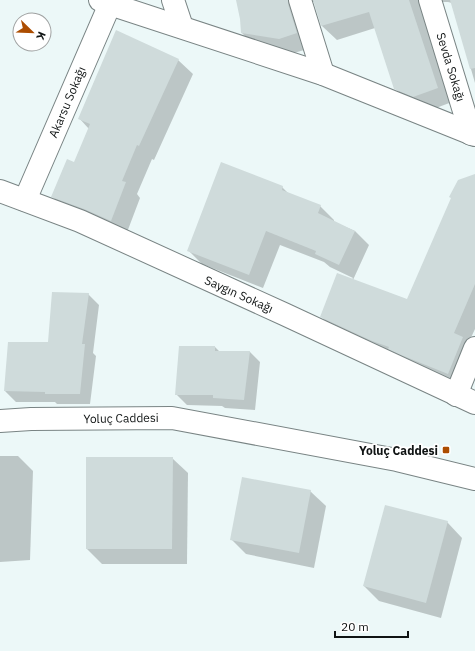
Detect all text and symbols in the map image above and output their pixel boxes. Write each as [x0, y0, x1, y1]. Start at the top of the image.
north arrow [12, 12, 52, 52]
text: K [33, 30, 49, 42]
street label: Sevda Sokağı [433, 31, 469, 103]
street label: Akarsu Sokağı [45, 64, 89, 140]
street label: Saygın Sokağı [202, 272, 276, 316]
street label: Yoluç Caddesi [83, 410, 159, 426]
place label: Yoluç Caddesi [359, 443, 438, 458]
marker: Yoluç Caddesi [441, 445, 451, 455]
scale bar [335, 613, 408, 639]
text: 20 m [341, 619, 369, 634]

